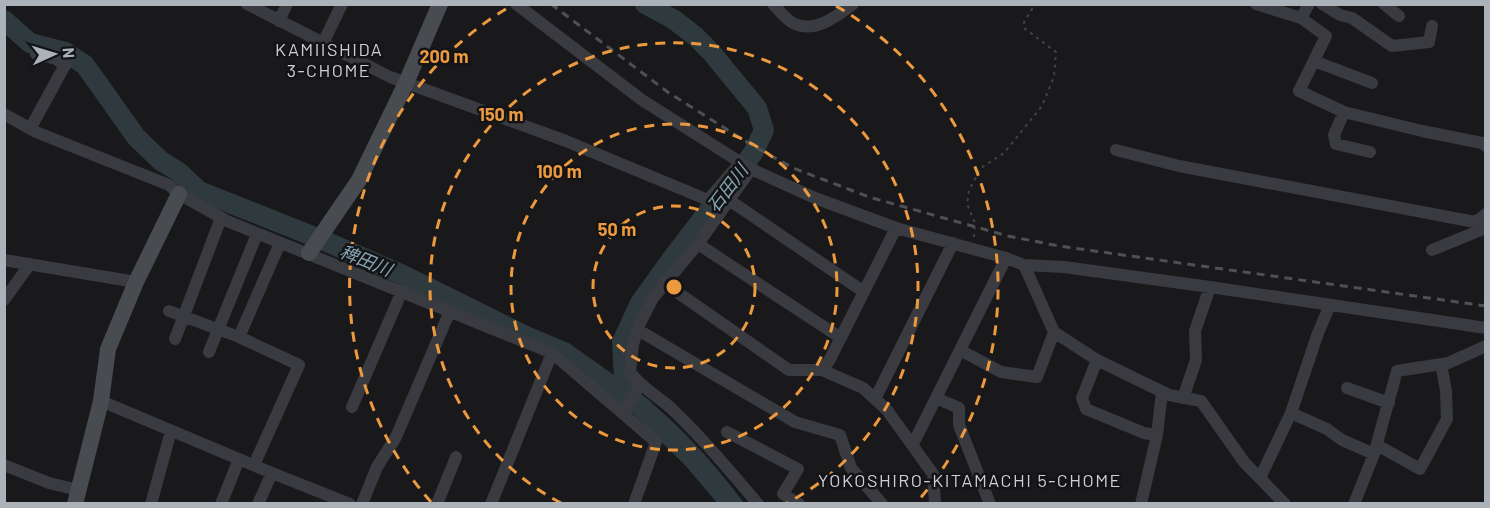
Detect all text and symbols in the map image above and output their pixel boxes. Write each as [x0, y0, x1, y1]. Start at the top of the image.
north arrow [24, 24, 84, 84]
district label: KAMIISHIDA 3-CHOME [275, 38, 383, 81]
text: 200 m [419, 45, 469, 67]
text: N [60, 47, 79, 59]
text: 150 m [479, 103, 523, 125]
water label: 石田川 [702, 158, 753, 216]
text: 100 m [536, 160, 582, 182]
text: 50 m [598, 218, 636, 240]
water label: 稗田川 [337, 240, 397, 281]
centre of rings [664, 277, 684, 297]
district label: YOKOSHIRO-KITAMACHI 5-CHOME [818, 469, 1122, 491]

